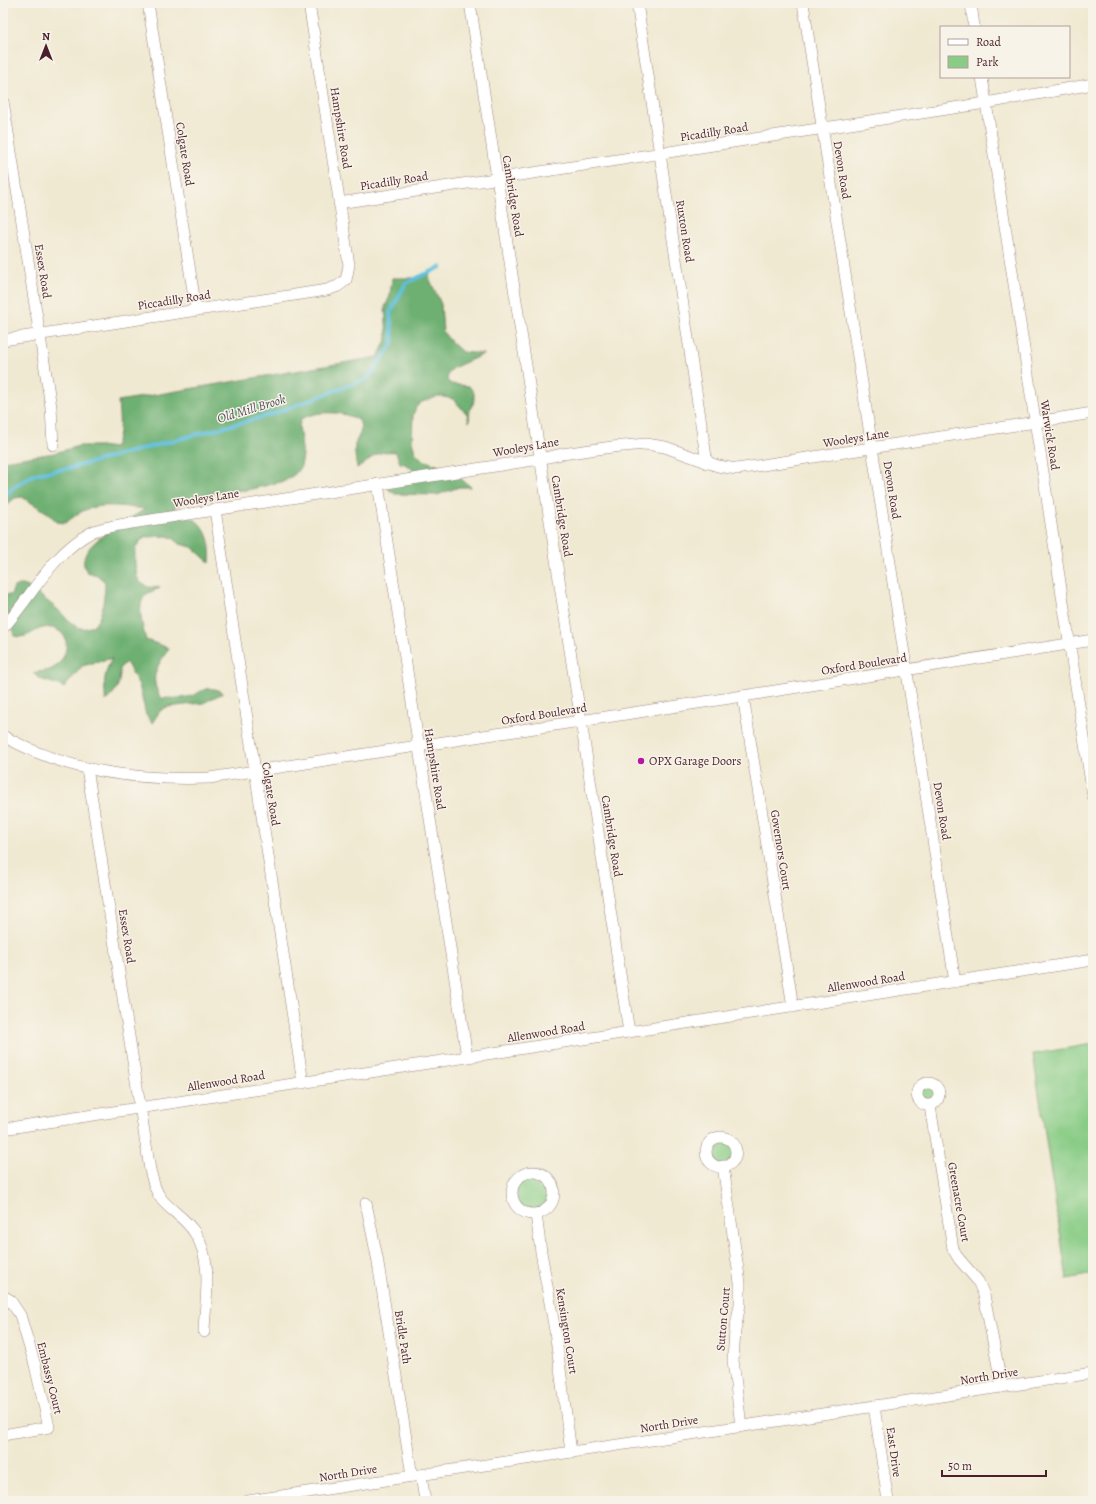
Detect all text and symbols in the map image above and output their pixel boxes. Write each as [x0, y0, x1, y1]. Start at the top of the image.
north arrow [26, 26, 66, 66]
legend [940, 26, 1070, 78]
text: N [42, 29, 50, 44]
text: Road [976, 34, 1002, 50]
text: Park [976, 54, 999, 70]
street label: Hampshire Road [327, 86, 355, 171]
street label: Picadilly Road [679, 119, 750, 145]
street label: Colgate Road [172, 121, 198, 188]
street label: Devon Road [829, 140, 855, 201]
street label: Cambridge Road [499, 154, 527, 238]
street label: Picadilly Road [359, 168, 430, 194]
street label: Ruxton Road [672, 199, 698, 264]
street label: Essex Road [31, 243, 55, 300]
street label: Piccadilly Road [136, 286, 212, 314]
water label: Old Mill Brook [215, 390, 288, 427]
street label: Warwick Road [1036, 398, 1064, 472]
street label: Wooleys Lane [821, 425, 890, 451]
street label: Wooleys Lane [491, 433, 560, 461]
street label: Devon Road [879, 460, 905, 521]
street label: Cambridge Road [548, 474, 576, 558]
street label: Wooleys Lane [171, 485, 240, 511]
street label: Oxford Boulevard [820, 649, 909, 679]
street label: Oxford Boulevard [500, 699, 589, 729]
street label: Hampshire Road [421, 727, 449, 812]
place label: OPX Garage Doors [649, 753, 741, 769]
marker: OPX Garage Doors [636, 756, 646, 766]
street label: Colgate Road [258, 761, 284, 828]
street label: Devon Road [929, 781, 955, 842]
street label: Cambridge Road [598, 794, 626, 878]
street label: Governors Court [767, 809, 795, 891]
street label: Essex Road [115, 908, 139, 965]
street label: Allenwood Road [825, 968, 907, 996]
street label: Allenwood Road [505, 1018, 587, 1046]
street label: Allenwood Road [185, 1067, 267, 1095]
street label: Greenacre Court [944, 1161, 974, 1243]
street label: Sutton Court [712, 1286, 734, 1352]
street label: Kensington Court [552, 1287, 582, 1375]
street label: Bridle Path [391, 1309, 415, 1366]
street label: Embassy Court [33, 1340, 67, 1416]
street label: North Drive [959, 1364, 1019, 1388]
street label: North Drive [639, 1412, 699, 1436]
street label: East Drive [883, 1426, 905, 1478]
scale bar [942, 1452, 1046, 1478]
text: 50 m [948, 1458, 972, 1474]
street label: North Drive [318, 1461, 378, 1485]

